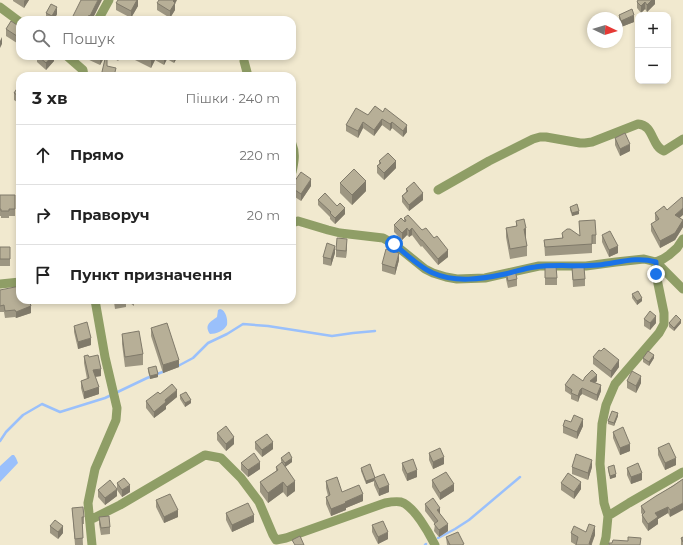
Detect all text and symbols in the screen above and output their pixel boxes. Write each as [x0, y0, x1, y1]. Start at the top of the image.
north arrow [587, 12, 623, 48]
map controls [635, 12, 671, 84]
button: + [635, 12, 671, 48]
search box [16, 16, 296, 60]
icon: search [30, 27, 52, 49]
text: Пошук [62, 29, 115, 48]
button: − [635, 48, 671, 84]
text: 3 хв [32, 88, 68, 108]
text: Пішки · 240 m [186, 90, 280, 106]
icon: ahead [32, 144, 54, 166]
text: Прямо [70, 145, 124, 164]
text: 220 m [239, 147, 280, 163]
icon: right [32, 204, 54, 226]
text: Праворуч [70, 205, 150, 224]
text: 20 m [247, 207, 280, 223]
route start [385, 235, 403, 253]
icon: arrive [32, 264, 54, 286]
text: Пункт призначення [70, 265, 232, 284]
route end [647, 265, 665, 283]

